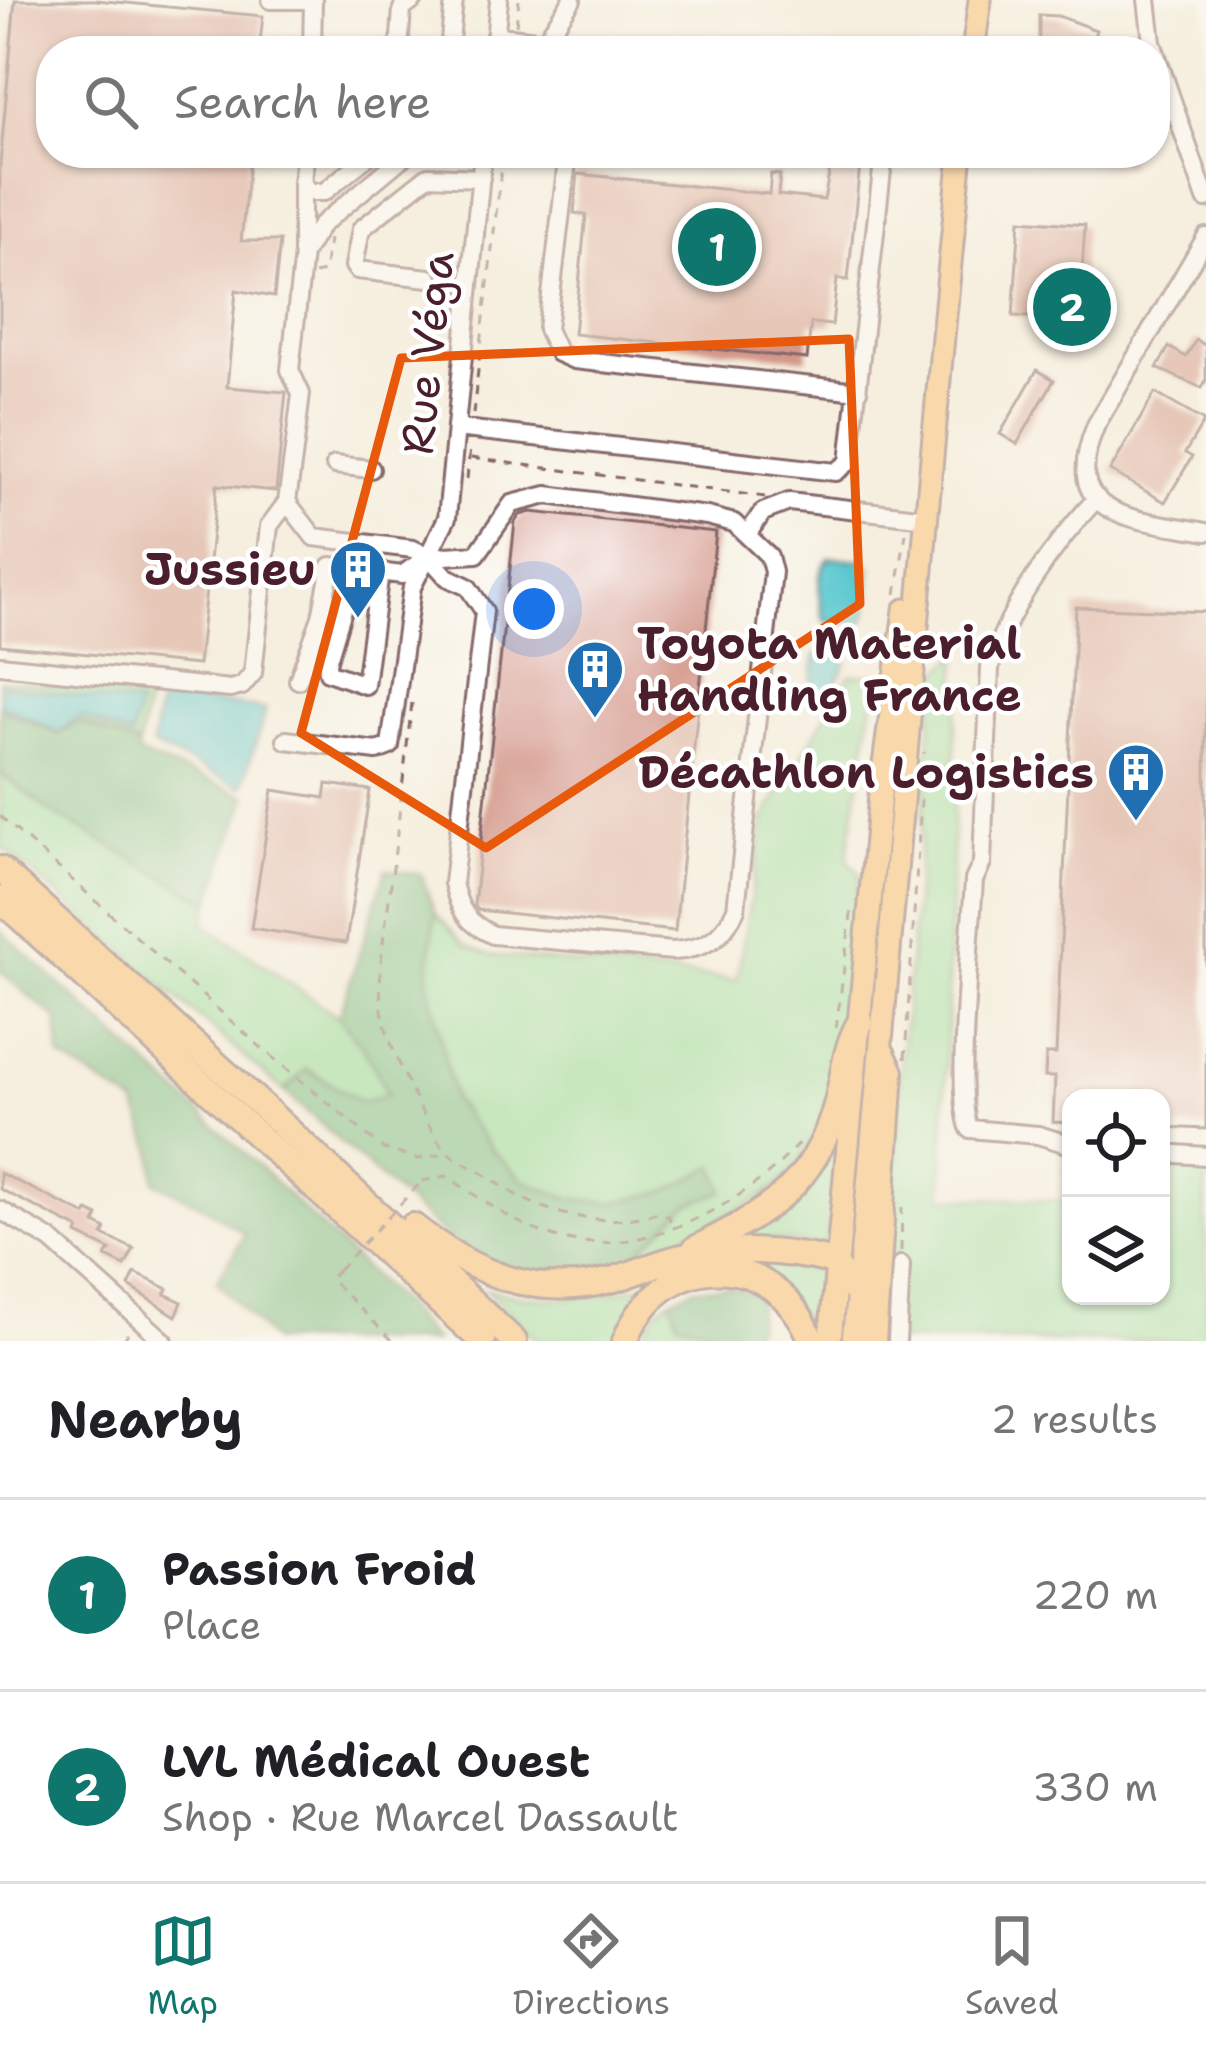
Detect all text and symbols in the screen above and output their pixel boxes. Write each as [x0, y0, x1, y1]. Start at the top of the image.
search box [36, 36, 1170, 168]
icon: search [78, 69, 144, 135]
text: Search here [174, 72, 431, 132]
pin: 1 [678, 202, 756, 292]
street label: Rue Véga [387, 248, 467, 458]
pin: 2 [1033, 262, 1111, 352]
building icon: Jussieu [327, 538, 389, 620]
place label: Jussieu [144, 539, 316, 599]
your location [504, 579, 564, 639]
place label: Toyota Material Handling France [637, 613, 1022, 725]
building icon: Toyota Material Handling France [564, 638, 626, 720]
building icon: Décathlon Logistics [1105, 741, 1167, 823]
place label: Décathlon Logistics [638, 742, 1094, 802]
map controls [1062, 1089, 1170, 1305]
button: locate [1062, 1089, 1170, 1197]
button: layers [1062, 1197, 1170, 1305]
text: Nearby [48, 1385, 243, 1453]
text: 2 results [991, 1393, 1158, 1445]
text: Passion Froid [162, 1539, 477, 1599]
text: 1 [78, 1569, 96, 1621]
text: 220 m [1032, 1569, 1158, 1621]
text: Place [162, 1599, 261, 1651]
text: LVL Médical Ouest [162, 1731, 590, 1791]
text: 2 [73, 1761, 101, 1813]
text: 330 m [1032, 1761, 1158, 1813]
text: Shop · Rue Marcel Dassault [162, 1791, 679, 1843]
tab: Map [147, 1908, 218, 2025]
tab: Directions [513, 1908, 670, 2025]
tab: Saved [965, 1908, 1059, 2025]

